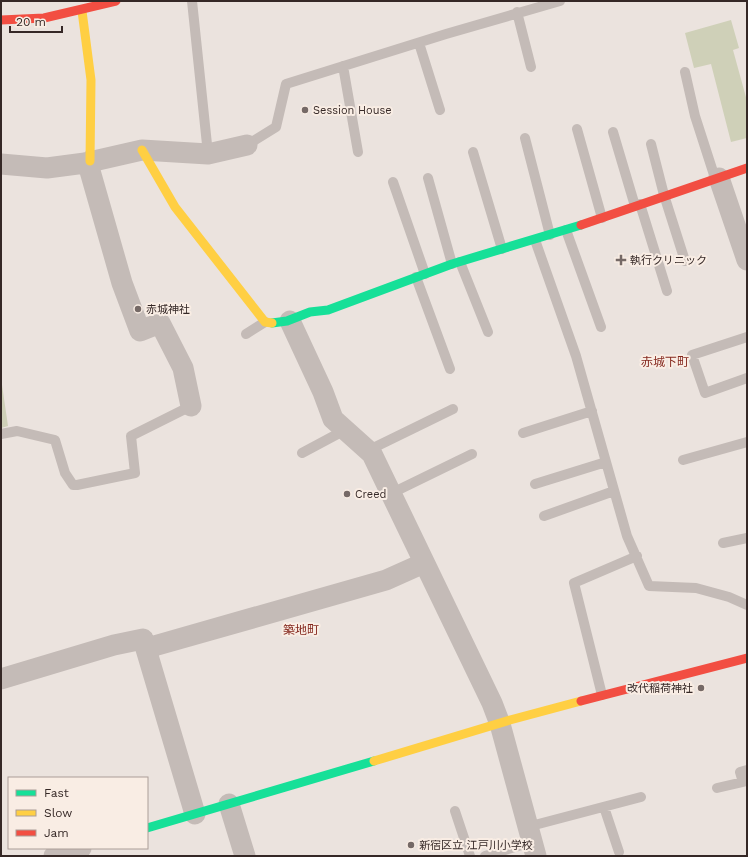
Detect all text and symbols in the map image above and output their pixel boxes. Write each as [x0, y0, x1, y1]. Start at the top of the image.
scale bar [10, 8, 62, 34]
text: 20 m [16, 15, 46, 29]
place label: Session House [313, 104, 392, 117]
marker: Session House [300, 105, 310, 115]
marker: 執行クリニック [615, 254, 627, 266]
place label: 執行クリニック [630, 254, 707, 267]
place label: 赤城神社 [146, 303, 190, 316]
marker: 赤城神社 [133, 304, 143, 314]
district label: 赤城下町 [641, 355, 689, 369]
place label: Creed [355, 488, 386, 501]
marker: Creed [342, 489, 352, 499]
district label: 築地町 [283, 623, 319, 637]
place label: 改代稲荷神社 [627, 682, 693, 695]
marker: 改代稲荷神社 [696, 683, 706, 693]
legend [8, 777, 148, 849]
text: Fast [44, 786, 69, 800]
text: Slow [44, 806, 72, 820]
text: Jam [44, 826, 69, 840]
place label: 新宿区立 江戸川小学校 [419, 839, 533, 852]
marker: 新宿区立 江戸川小学校 [406, 840, 416, 850]

